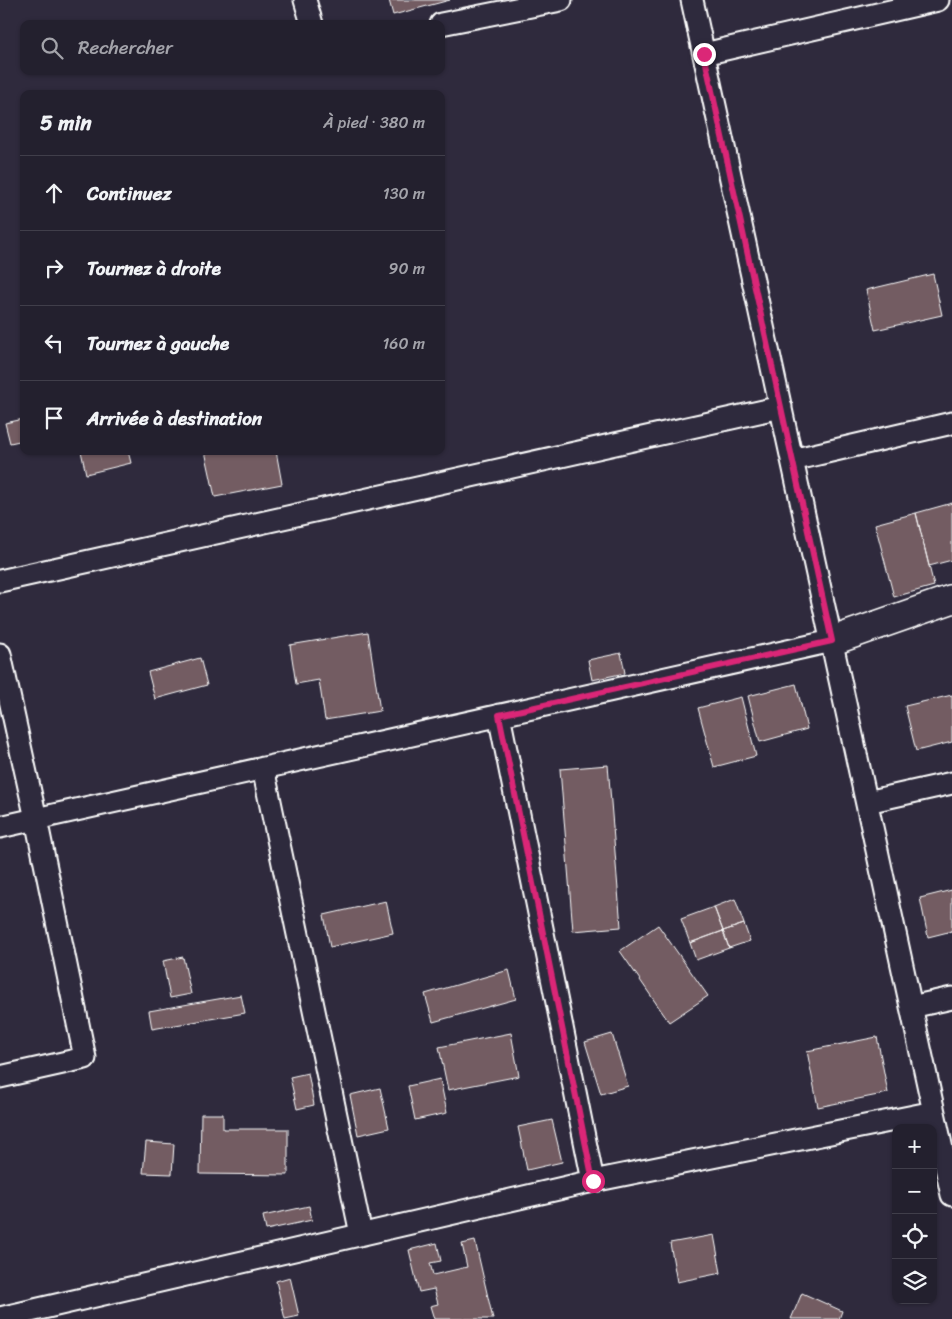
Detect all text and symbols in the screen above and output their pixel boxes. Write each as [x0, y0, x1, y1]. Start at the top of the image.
search box [20, 20, 445, 75]
text: Rechercher [78, 31, 173, 64]
icon: search [38, 34, 66, 62]
route end [693, 43, 716, 66]
text: 5 min [40, 104, 92, 142]
text: À pied · 380 m [323, 108, 425, 137]
text: Continuez [87, 177, 172, 210]
icon: ahead [40, 179, 68, 207]
text: 130 m [383, 179, 425, 208]
text: Tournez à droite [87, 252, 221, 285]
icon: right [40, 254, 68, 282]
text: 90 m [389, 254, 425, 283]
text: Tournez à gauche [87, 327, 229, 360]
icon: left [40, 329, 68, 357]
text: 160 m [382, 329, 425, 358]
text: Arrivée à destination [87, 402, 262, 435]
icon: arrive [40, 404, 68, 432]
map controls [892, 1124, 937, 1304]
button: + [892, 1124, 937, 1169]
button: − [892, 1169, 937, 1214]
route start [582, 1170, 605, 1193]
button: locate [892, 1214, 937, 1259]
button: layers [892, 1259, 937, 1304]

